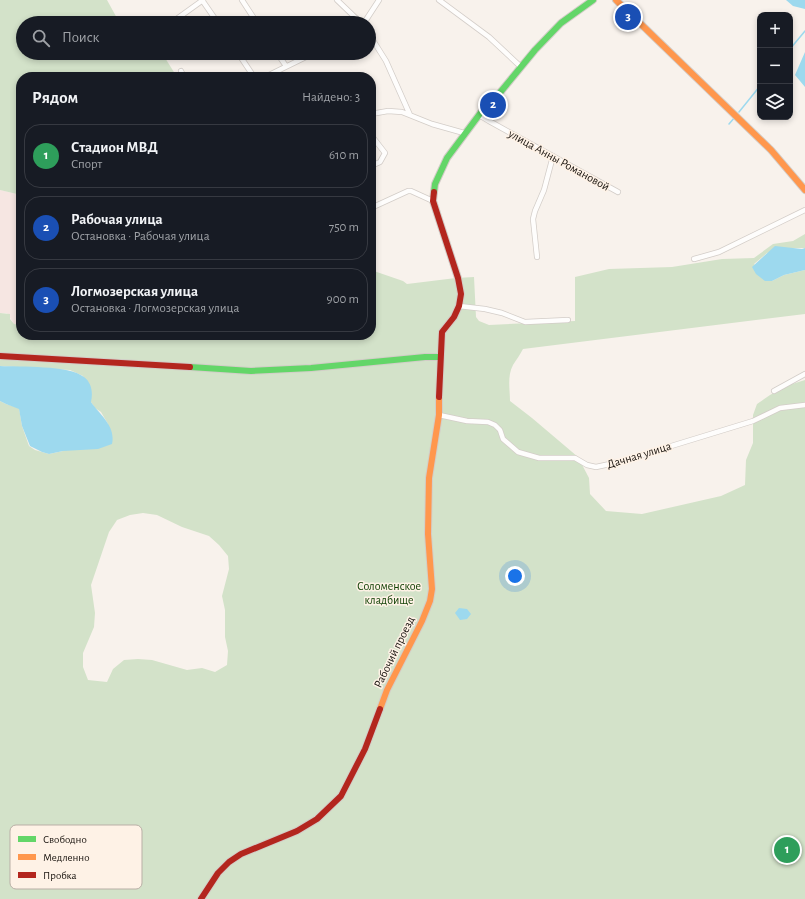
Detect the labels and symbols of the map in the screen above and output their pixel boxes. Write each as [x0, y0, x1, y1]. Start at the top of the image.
pin: 3 [615, 2, 641, 32]
pin: 2 [480, 90, 506, 120]
street label: улица Анны Романовой [505, 127, 612, 194]
street label: Дачная улица [605, 439, 673, 471]
your location [505, 566, 525, 586]
park label: Соломенское кладбище [357, 580, 421, 606]
street label: Рабочий проезд [372, 614, 416, 690]
legend [10, 825, 142, 889]
text: Свободно [43, 834, 87, 845]
pin: 1 [774, 835, 800, 865]
text: Медленно [43, 852, 90, 863]
text: Пробка [43, 870, 76, 881]

